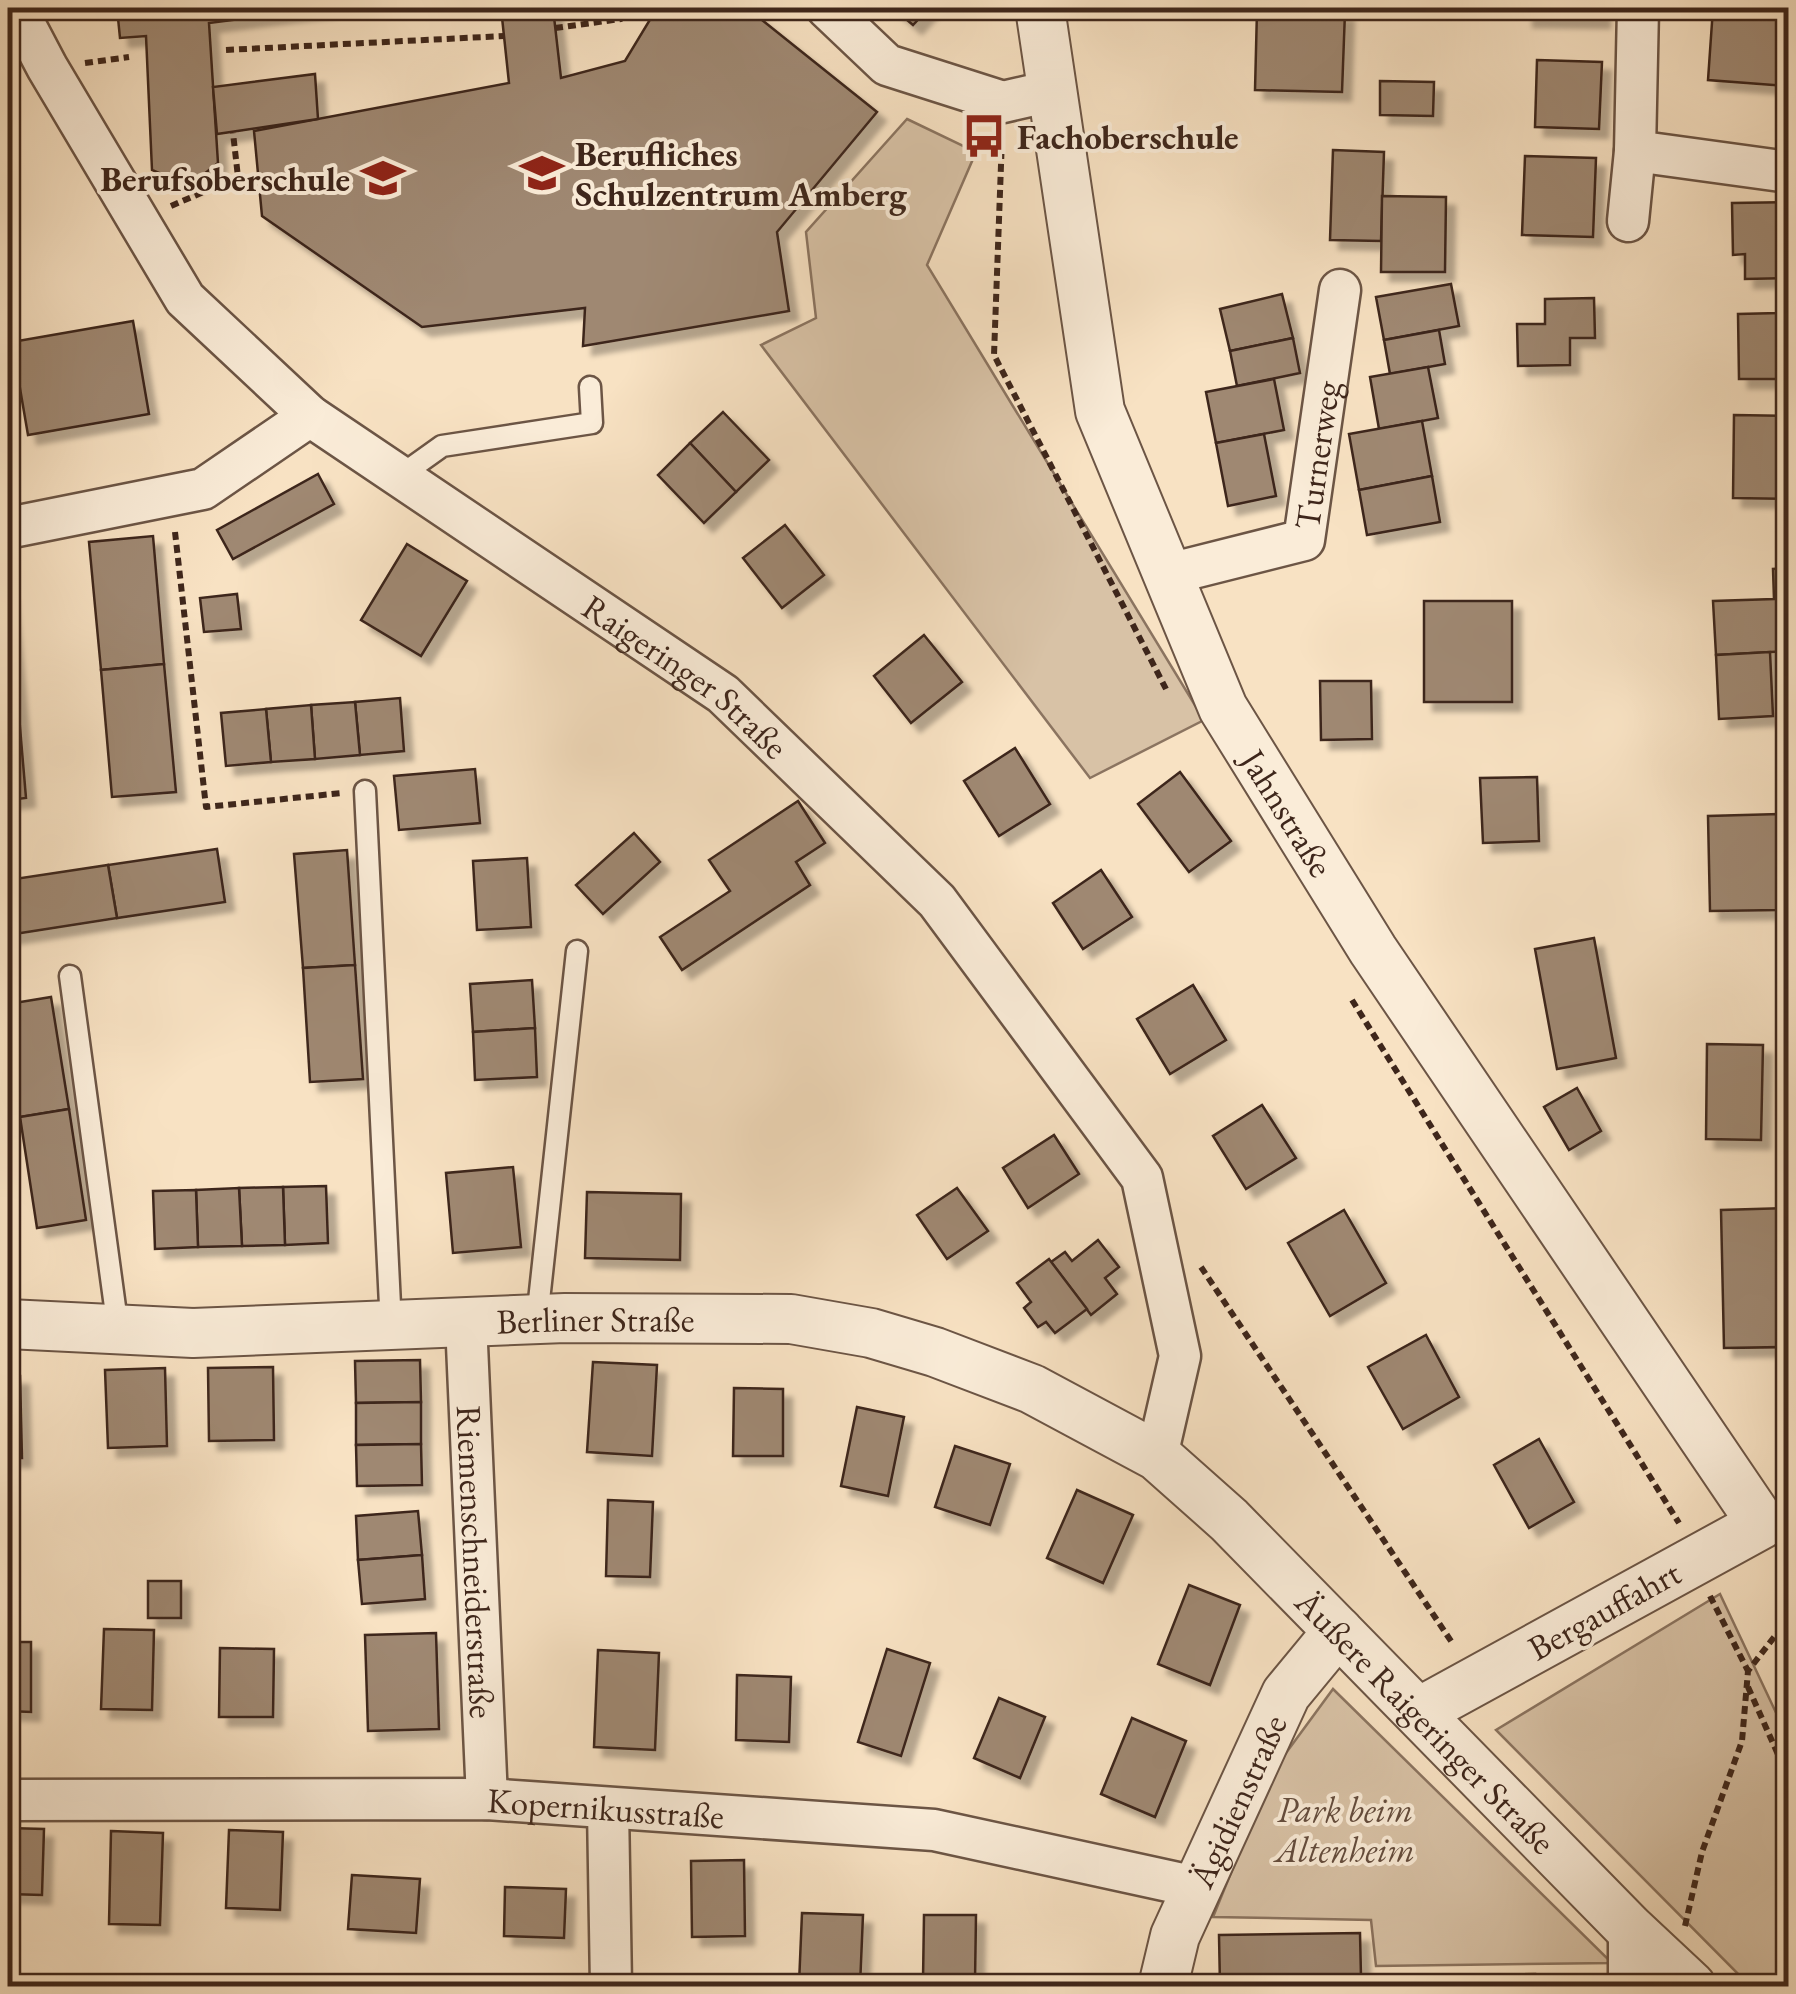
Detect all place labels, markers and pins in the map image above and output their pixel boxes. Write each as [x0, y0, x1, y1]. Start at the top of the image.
bus stop icon: Fachoberschule [960, 112, 1008, 160]
place label: Fachoberschule [1017, 114, 1239, 159]
place label: Berufliches Schulzentrum Amberg [575, 131, 907, 216]
school or university icon: Berufliches Schulzentrum Amberg [518, 149, 566, 197]
school or university icon: Berufsoberschule [359, 154, 407, 202]
place label: Berufsoberschule [100, 156, 350, 201]

